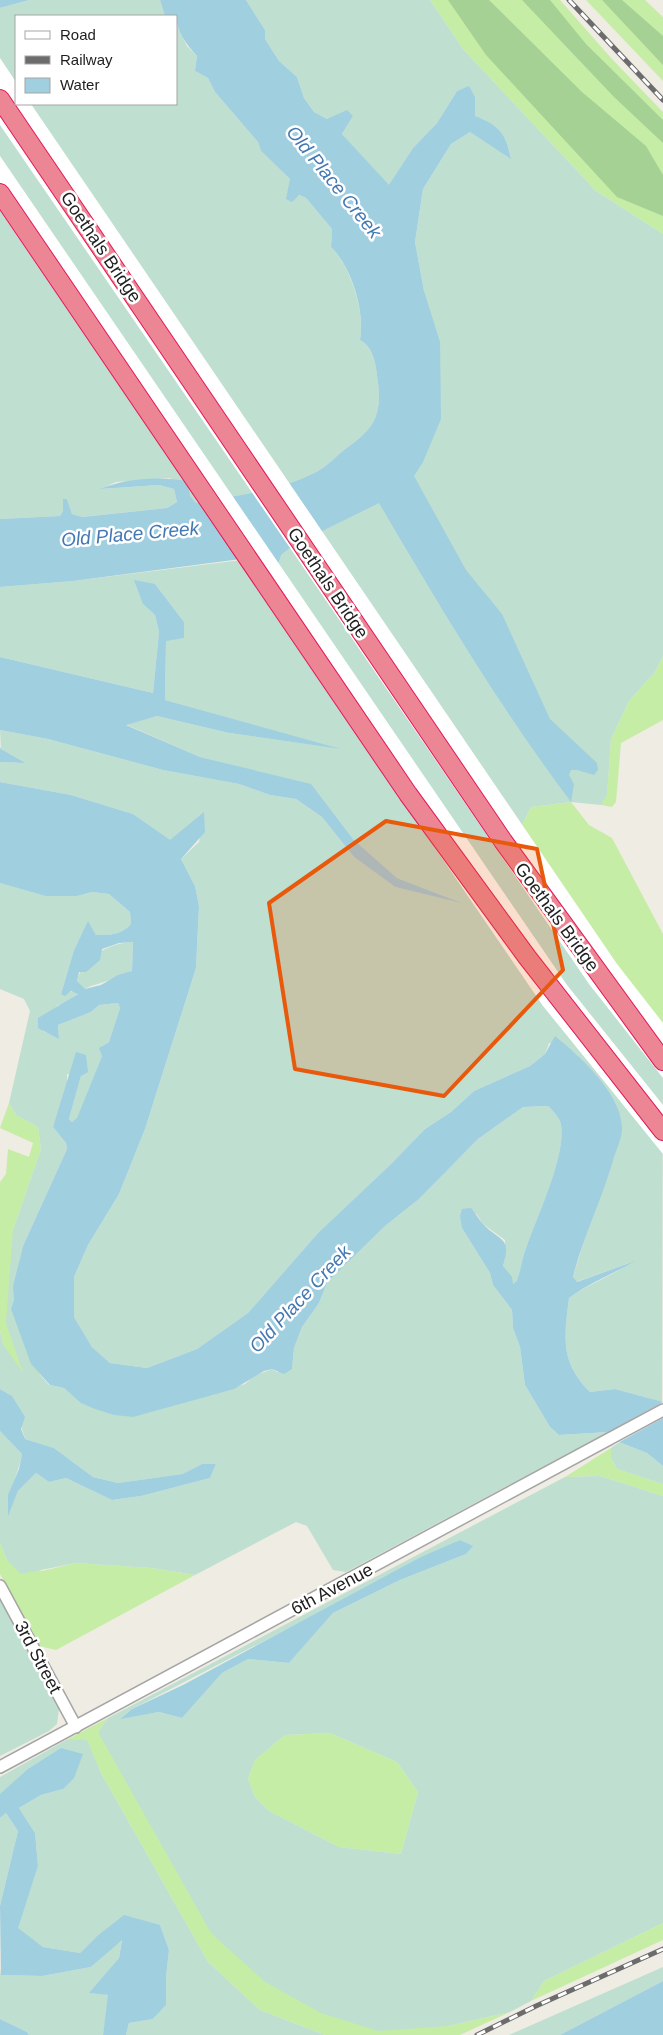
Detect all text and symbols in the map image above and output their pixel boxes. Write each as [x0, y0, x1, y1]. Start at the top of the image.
legend [15, 15, 178, 105]
text: Road [60, 26, 96, 43]
text: Railway [60, 51, 113, 68]
text: Water [60, 76, 99, 93]
water label: Old Place Creek [282, 122, 387, 244]
street label: Goethals Bridge [57, 188, 145, 306]
water label: Old Place Creek [60, 517, 201, 550]
street label: Goethals Bridge [284, 524, 372, 642]
street label: Goethals Bridge [511, 859, 603, 975]
water label: Old Place Creek [245, 1240, 356, 1357]
street label: 6th Avenue [288, 1559, 376, 1619]
street label: 3rd Street [11, 1617, 65, 1697]

